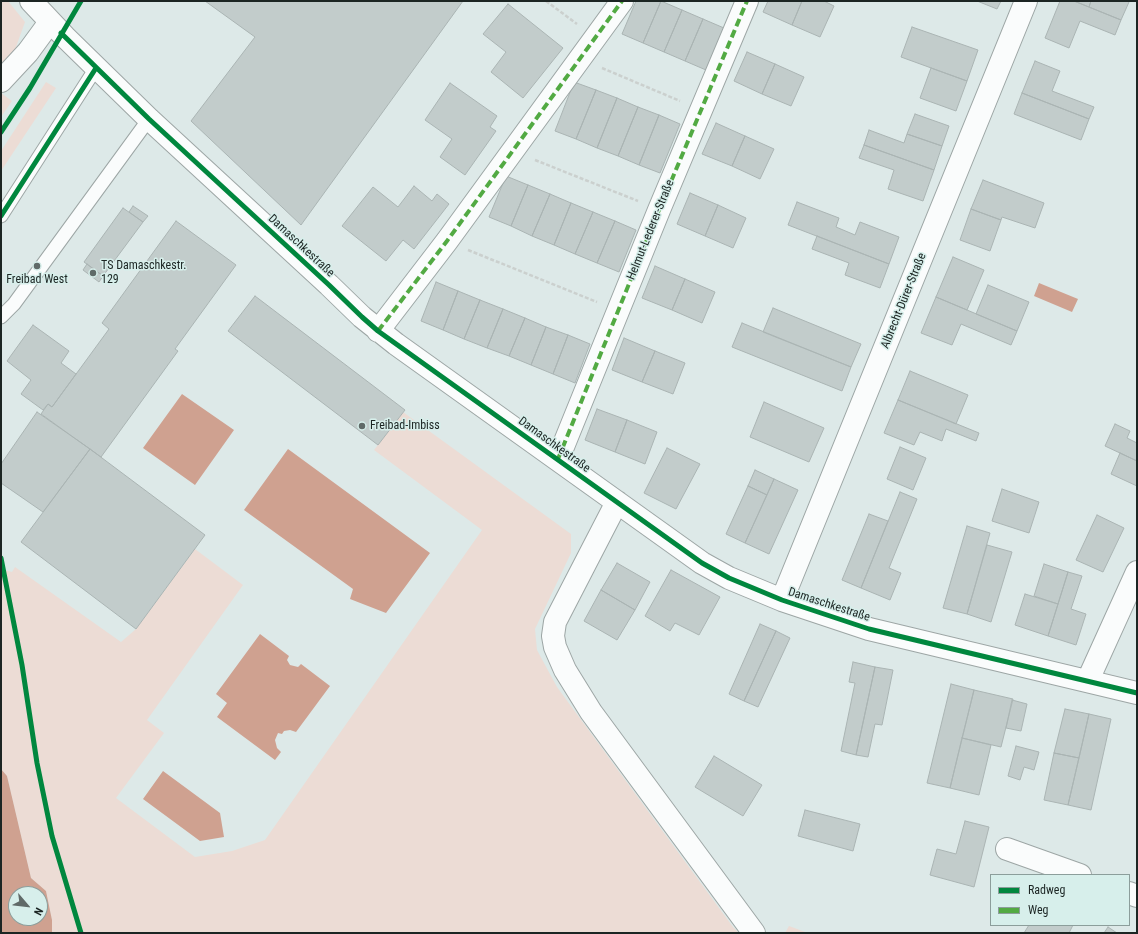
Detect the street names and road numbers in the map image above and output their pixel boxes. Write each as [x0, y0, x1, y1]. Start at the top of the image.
street label: Helmut-Lederer-Straße [624, 178, 678, 282]
street label: Damaschkestraße [265, 212, 337, 280]
street label: Albrecht-Dürer-Straße [878, 251, 930, 351]
street label: Damaschkestraße [515, 414, 593, 476]
street label: Damaschkestraße [786, 585, 872, 625]

